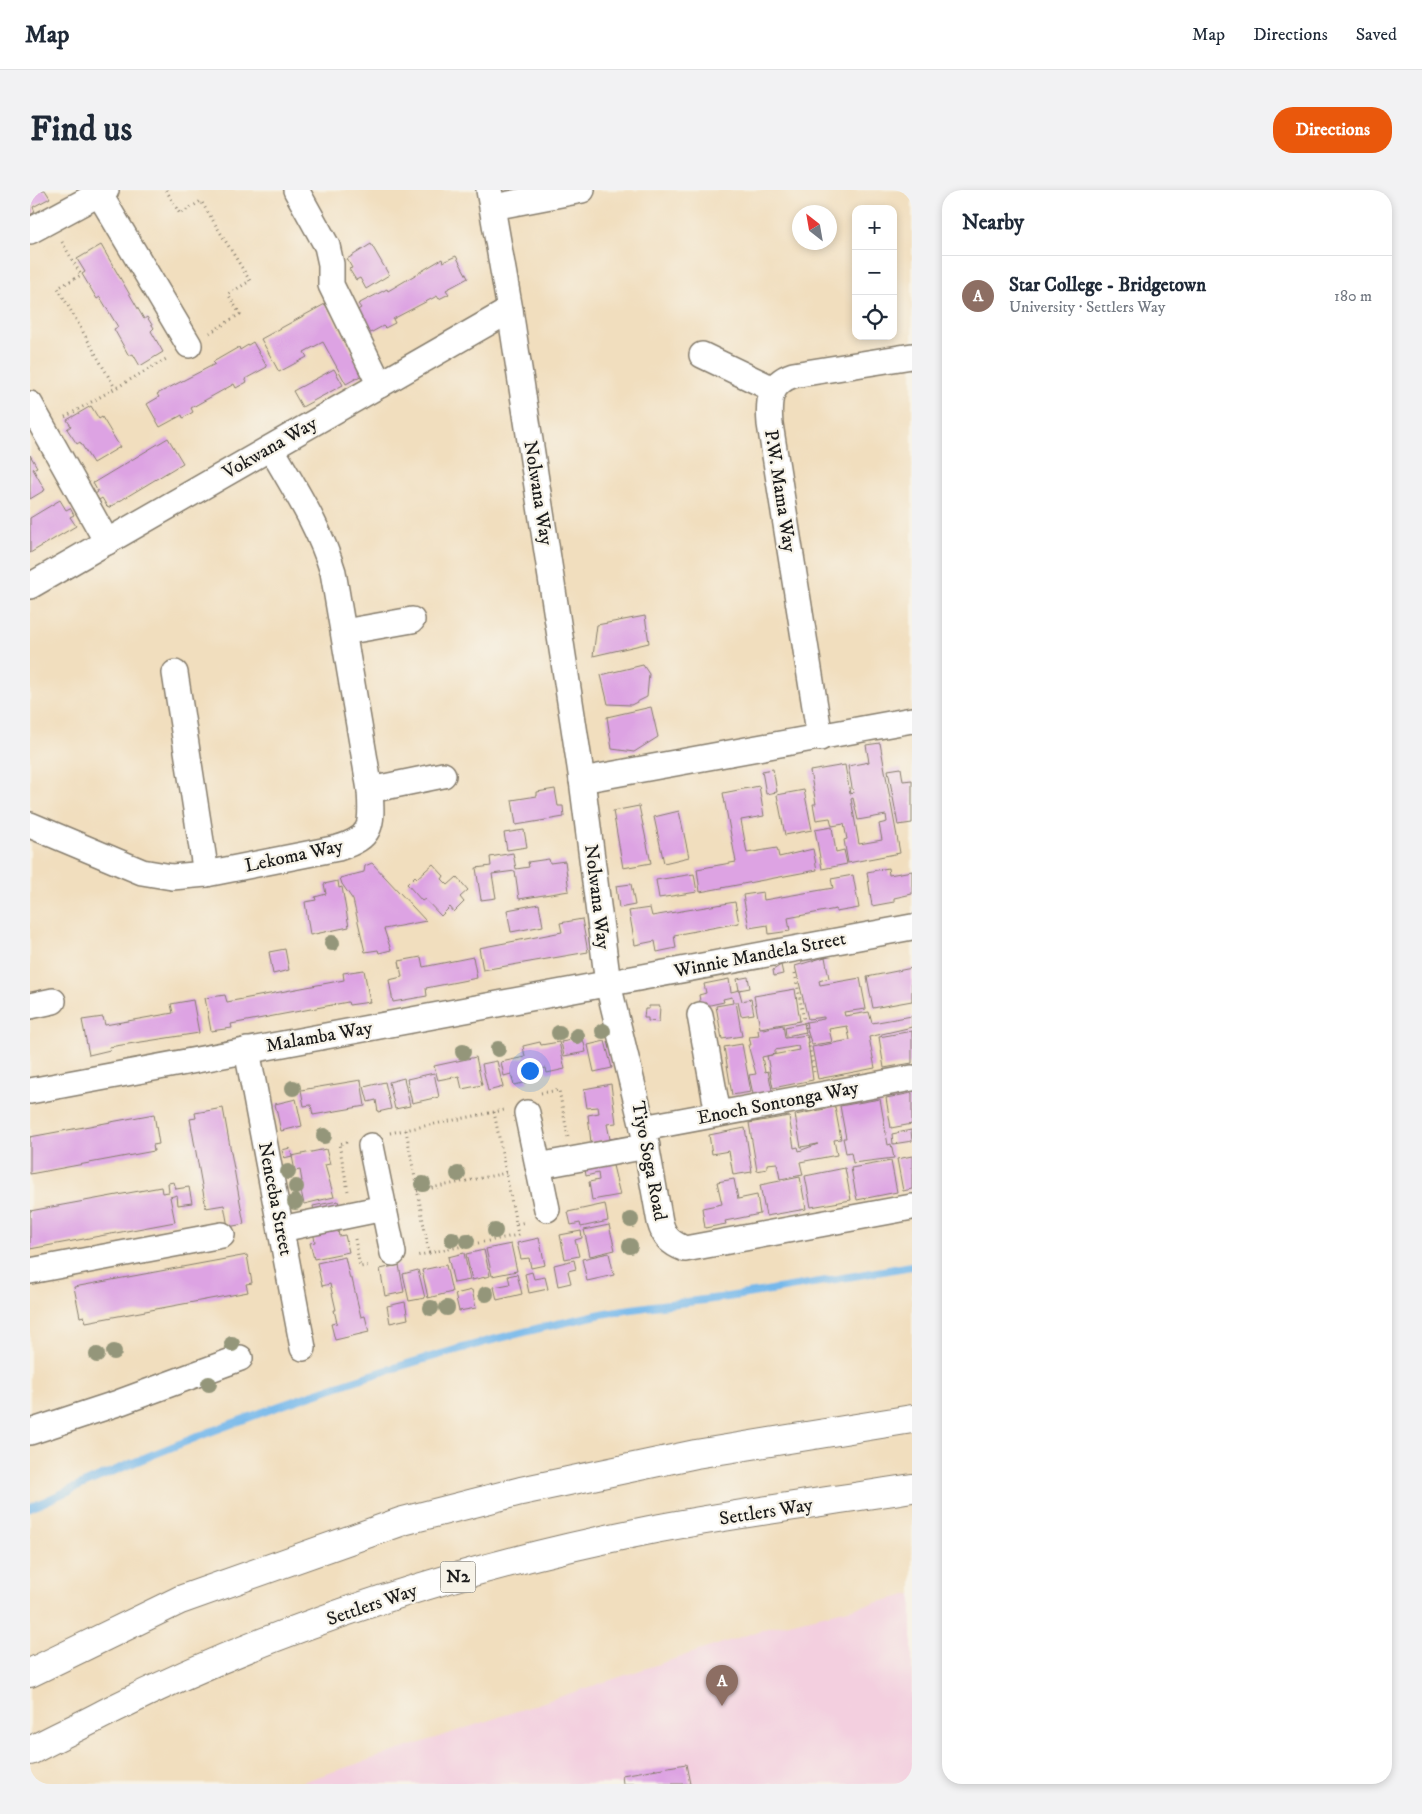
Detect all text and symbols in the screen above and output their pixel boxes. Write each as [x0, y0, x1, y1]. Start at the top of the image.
text: Map [25, 20, 69, 50]
text: Map [1192, 24, 1225, 46]
text: Directions [1253, 24, 1328, 46]
text: Saved [1356, 24, 1397, 46]
button: Directions [1273, 107, 1392, 153]
text: Find us [30, 108, 132, 152]
north arrow [792, 205, 837, 250]
map controls [852, 205, 897, 340]
button: + [852, 205, 897, 250]
text: Nearby [962, 210, 1024, 236]
button: − [852, 250, 897, 295]
text: Star College - Bridgetown [1009, 274, 1206, 297]
text: A [973, 286, 983, 306]
text: 180 m [1334, 286, 1372, 306]
button: locate [852, 295, 897, 340]
text: University · Settlers Way [1009, 297, 1165, 317]
street label: Vokwana Way [218, 411, 322, 485]
street label: P.W. Mama Way [759, 428, 801, 555]
street label: Nolwana Way [518, 439, 558, 548]
street label: Lekoma Way [243, 834, 346, 878]
street label: Nolwana Way [579, 843, 615, 952]
street label: Winnie Mandela Street [671, 927, 848, 983]
street label: Malamba Way [264, 1016, 375, 1058]
your location [517, 1058, 543, 1084]
street label: Enoch Sontonga Way [695, 1076, 862, 1130]
street label: Tiyo Soga Road [626, 1099, 672, 1223]
street label: Nenceba Street [253, 1140, 297, 1258]
street label: Settlers Way [718, 1493, 815, 1531]
road number: N2 [440, 1561, 476, 1592]
street label: Settlers Way [324, 1578, 421, 1631]
pin: A [706, 1665, 738, 1706]

